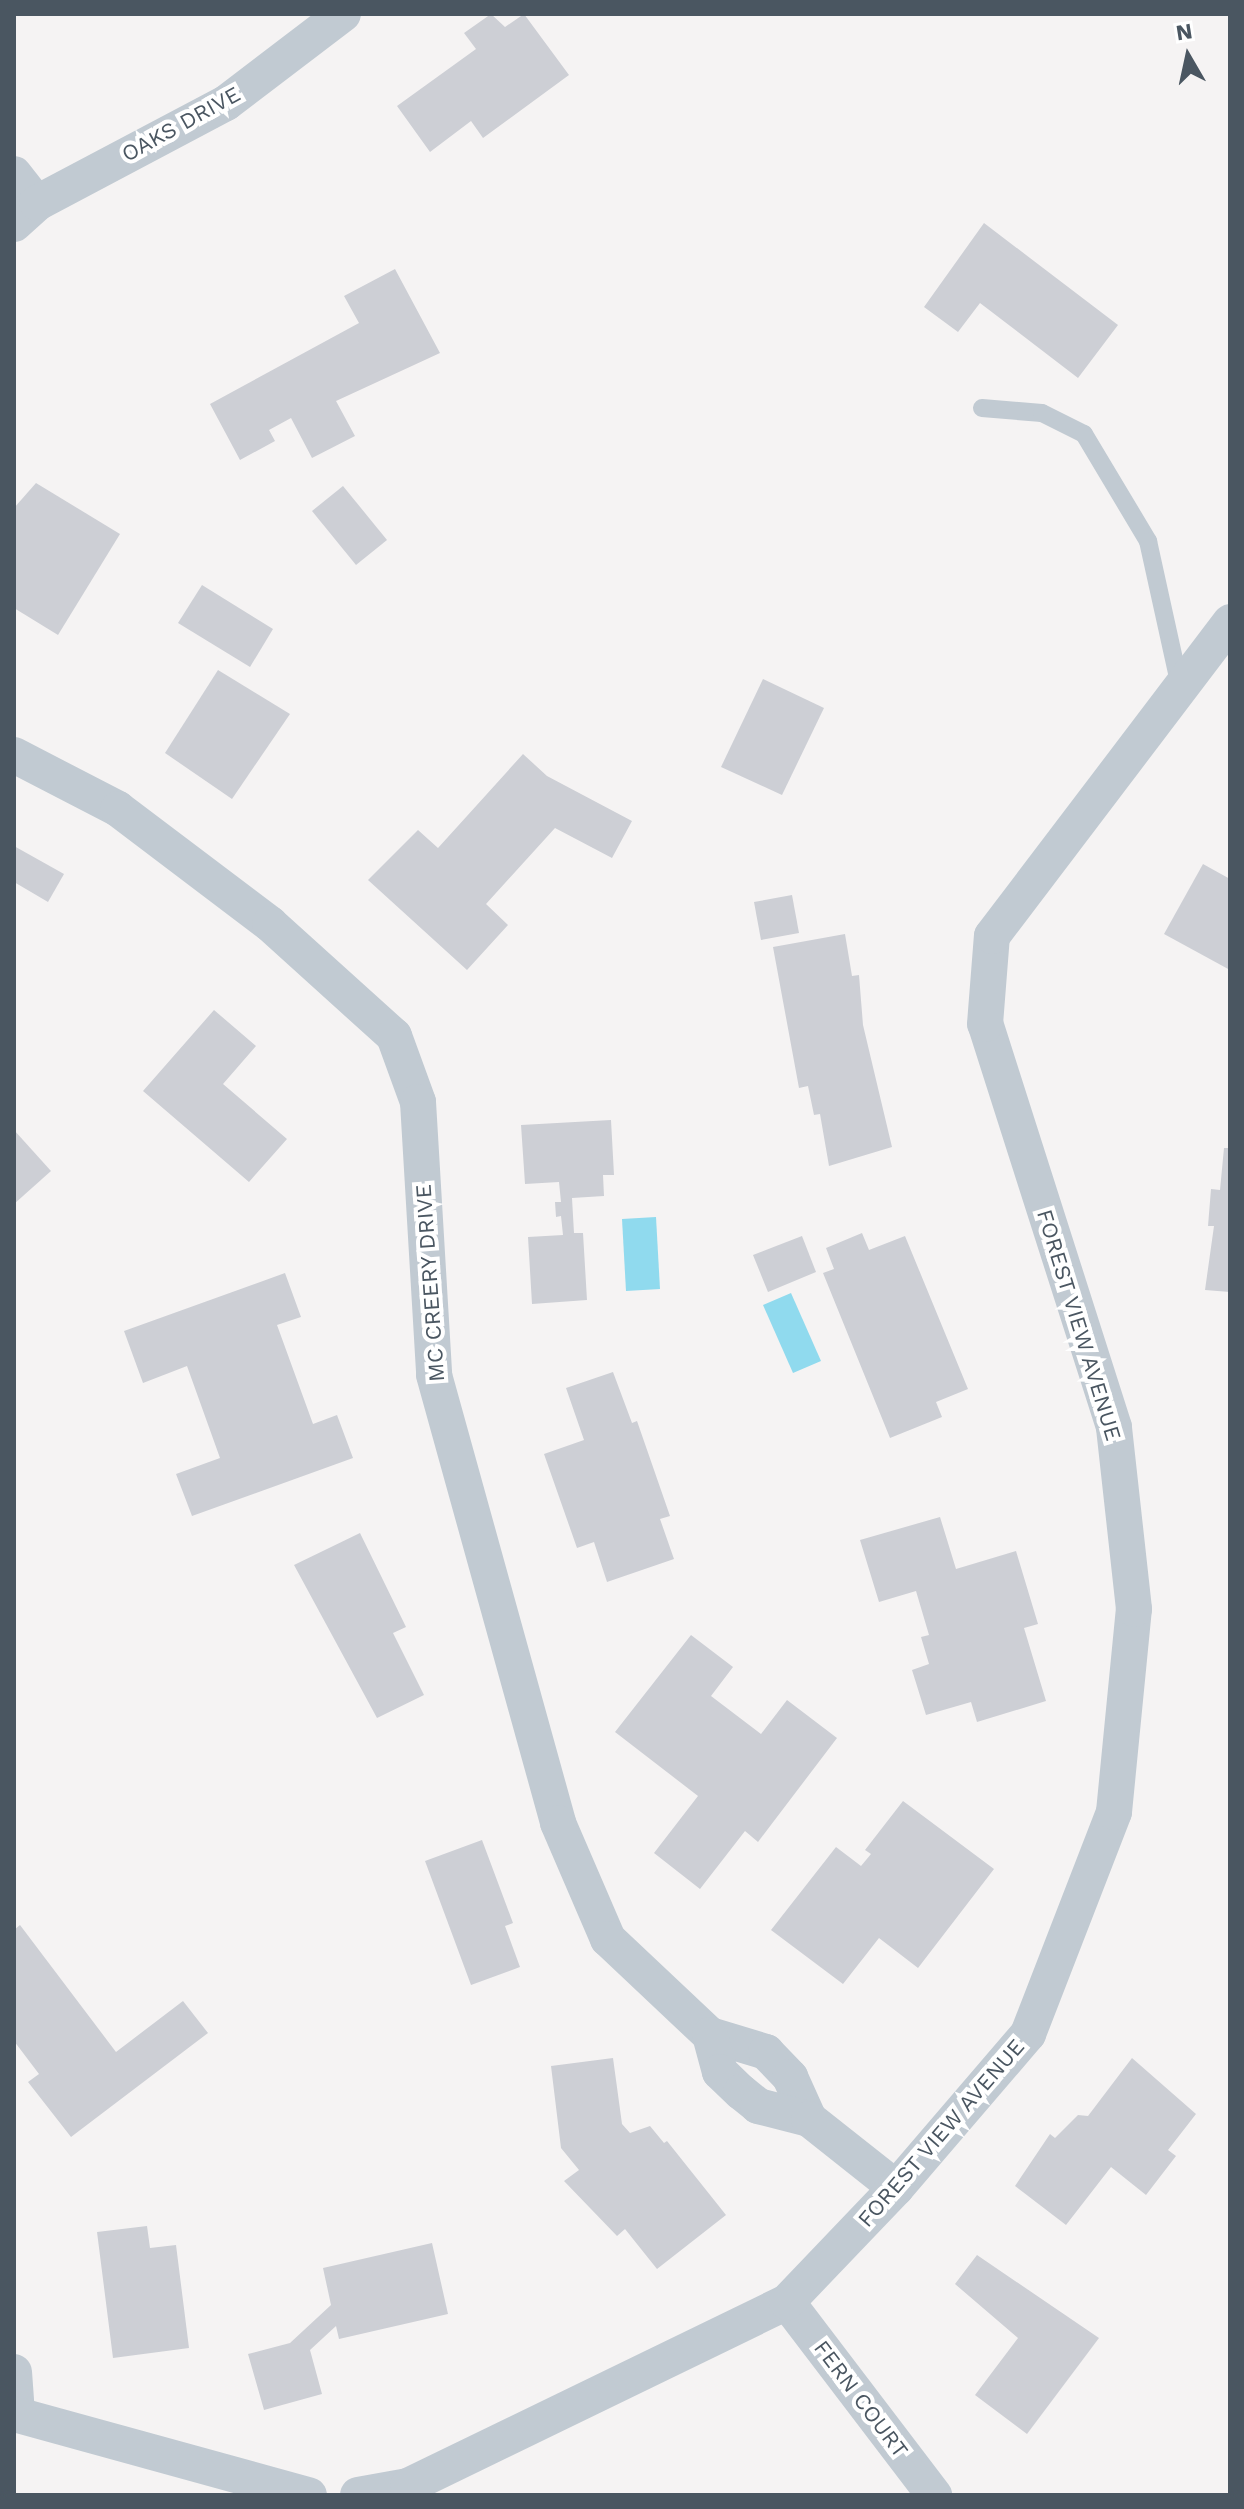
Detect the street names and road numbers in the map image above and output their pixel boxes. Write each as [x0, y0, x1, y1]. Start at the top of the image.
street label: OAKS DRIVE [117, 81, 245, 167]
street label: MC CREERY DRIVE [410, 1183, 450, 1383]
street label: FOREST VIEW AVENUE [1031, 1205, 1127, 1445]
street label: FOREST VIEW AVENUE [851, 2033, 1031, 2233]
street label: FERN COURT [808, 2335, 914, 2463]

